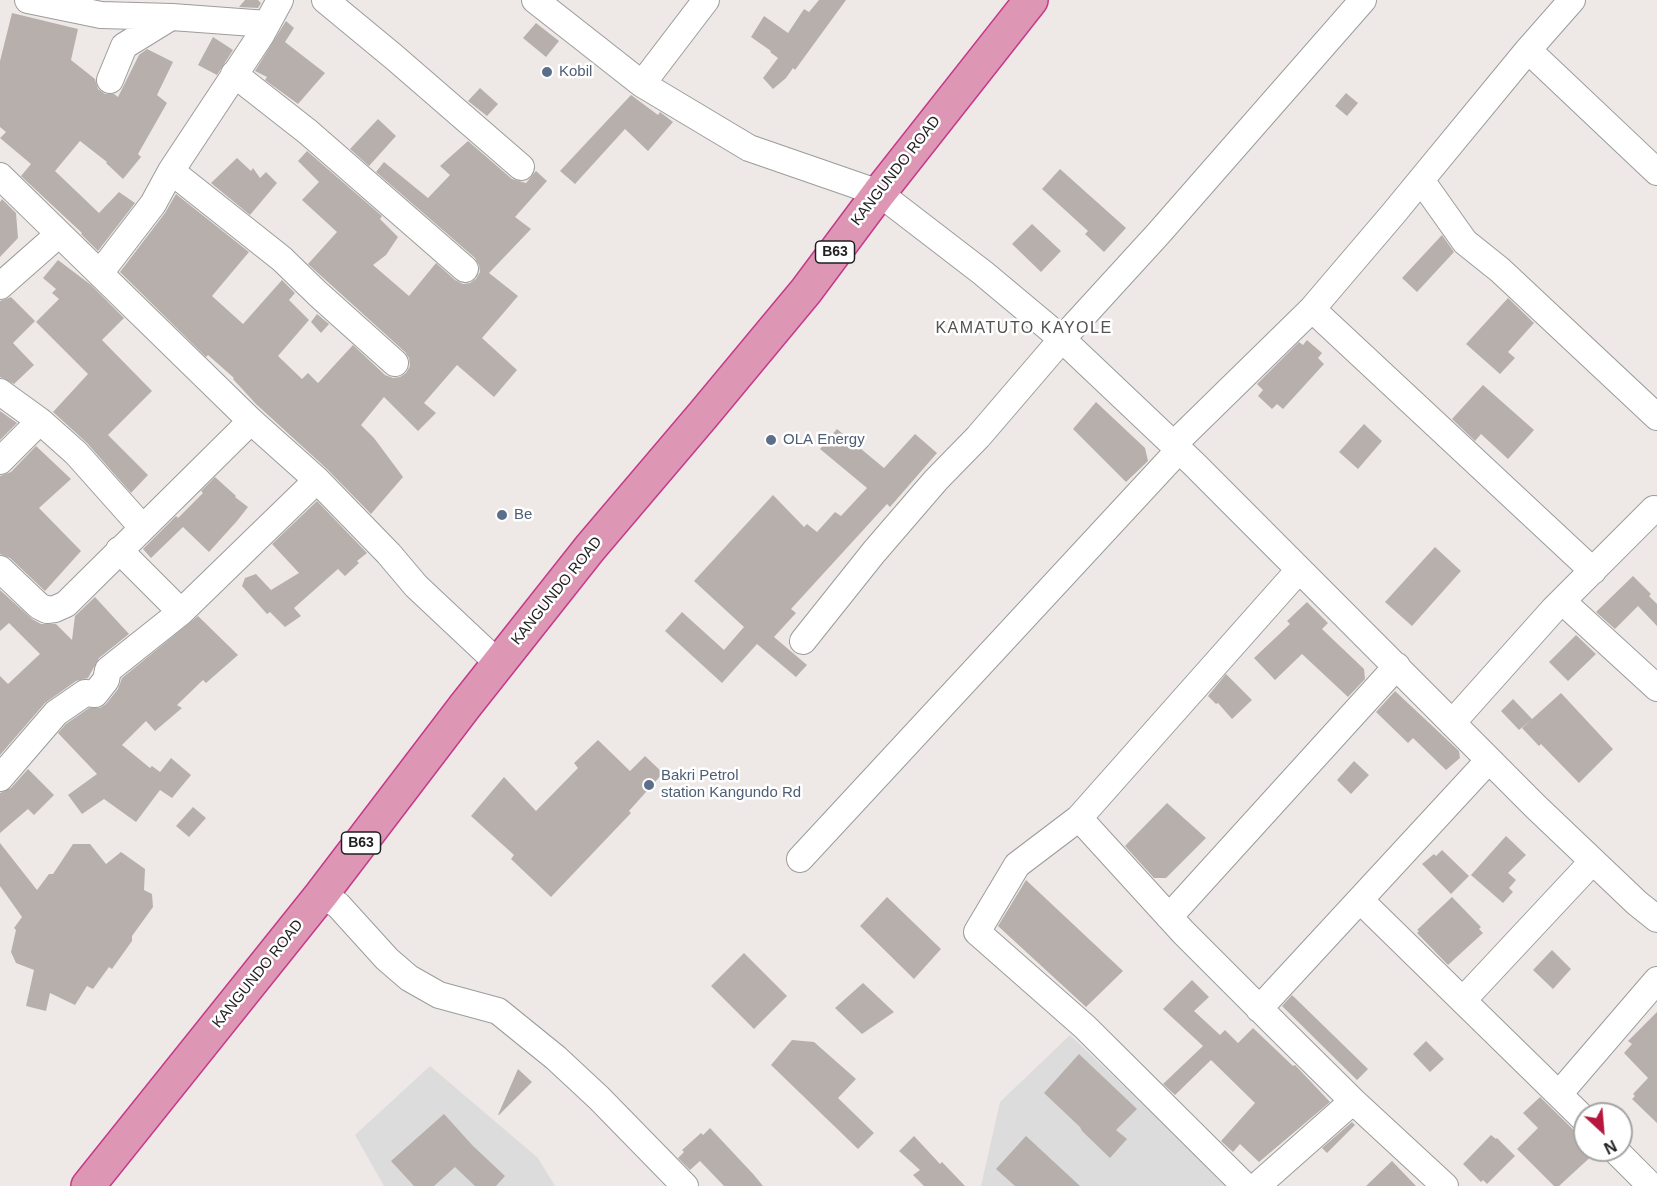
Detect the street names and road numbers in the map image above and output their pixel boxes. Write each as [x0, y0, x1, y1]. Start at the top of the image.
street label: KANGUNDO ROAD [848, 113, 944, 229]
road number: B63 [816, 241, 854, 263]
street label: KANGUNDO ROAD [508, 533, 606, 649]
road number: B63 [342, 832, 380, 854]
street label: KANGUNDO ROAD [209, 916, 307, 1032]

